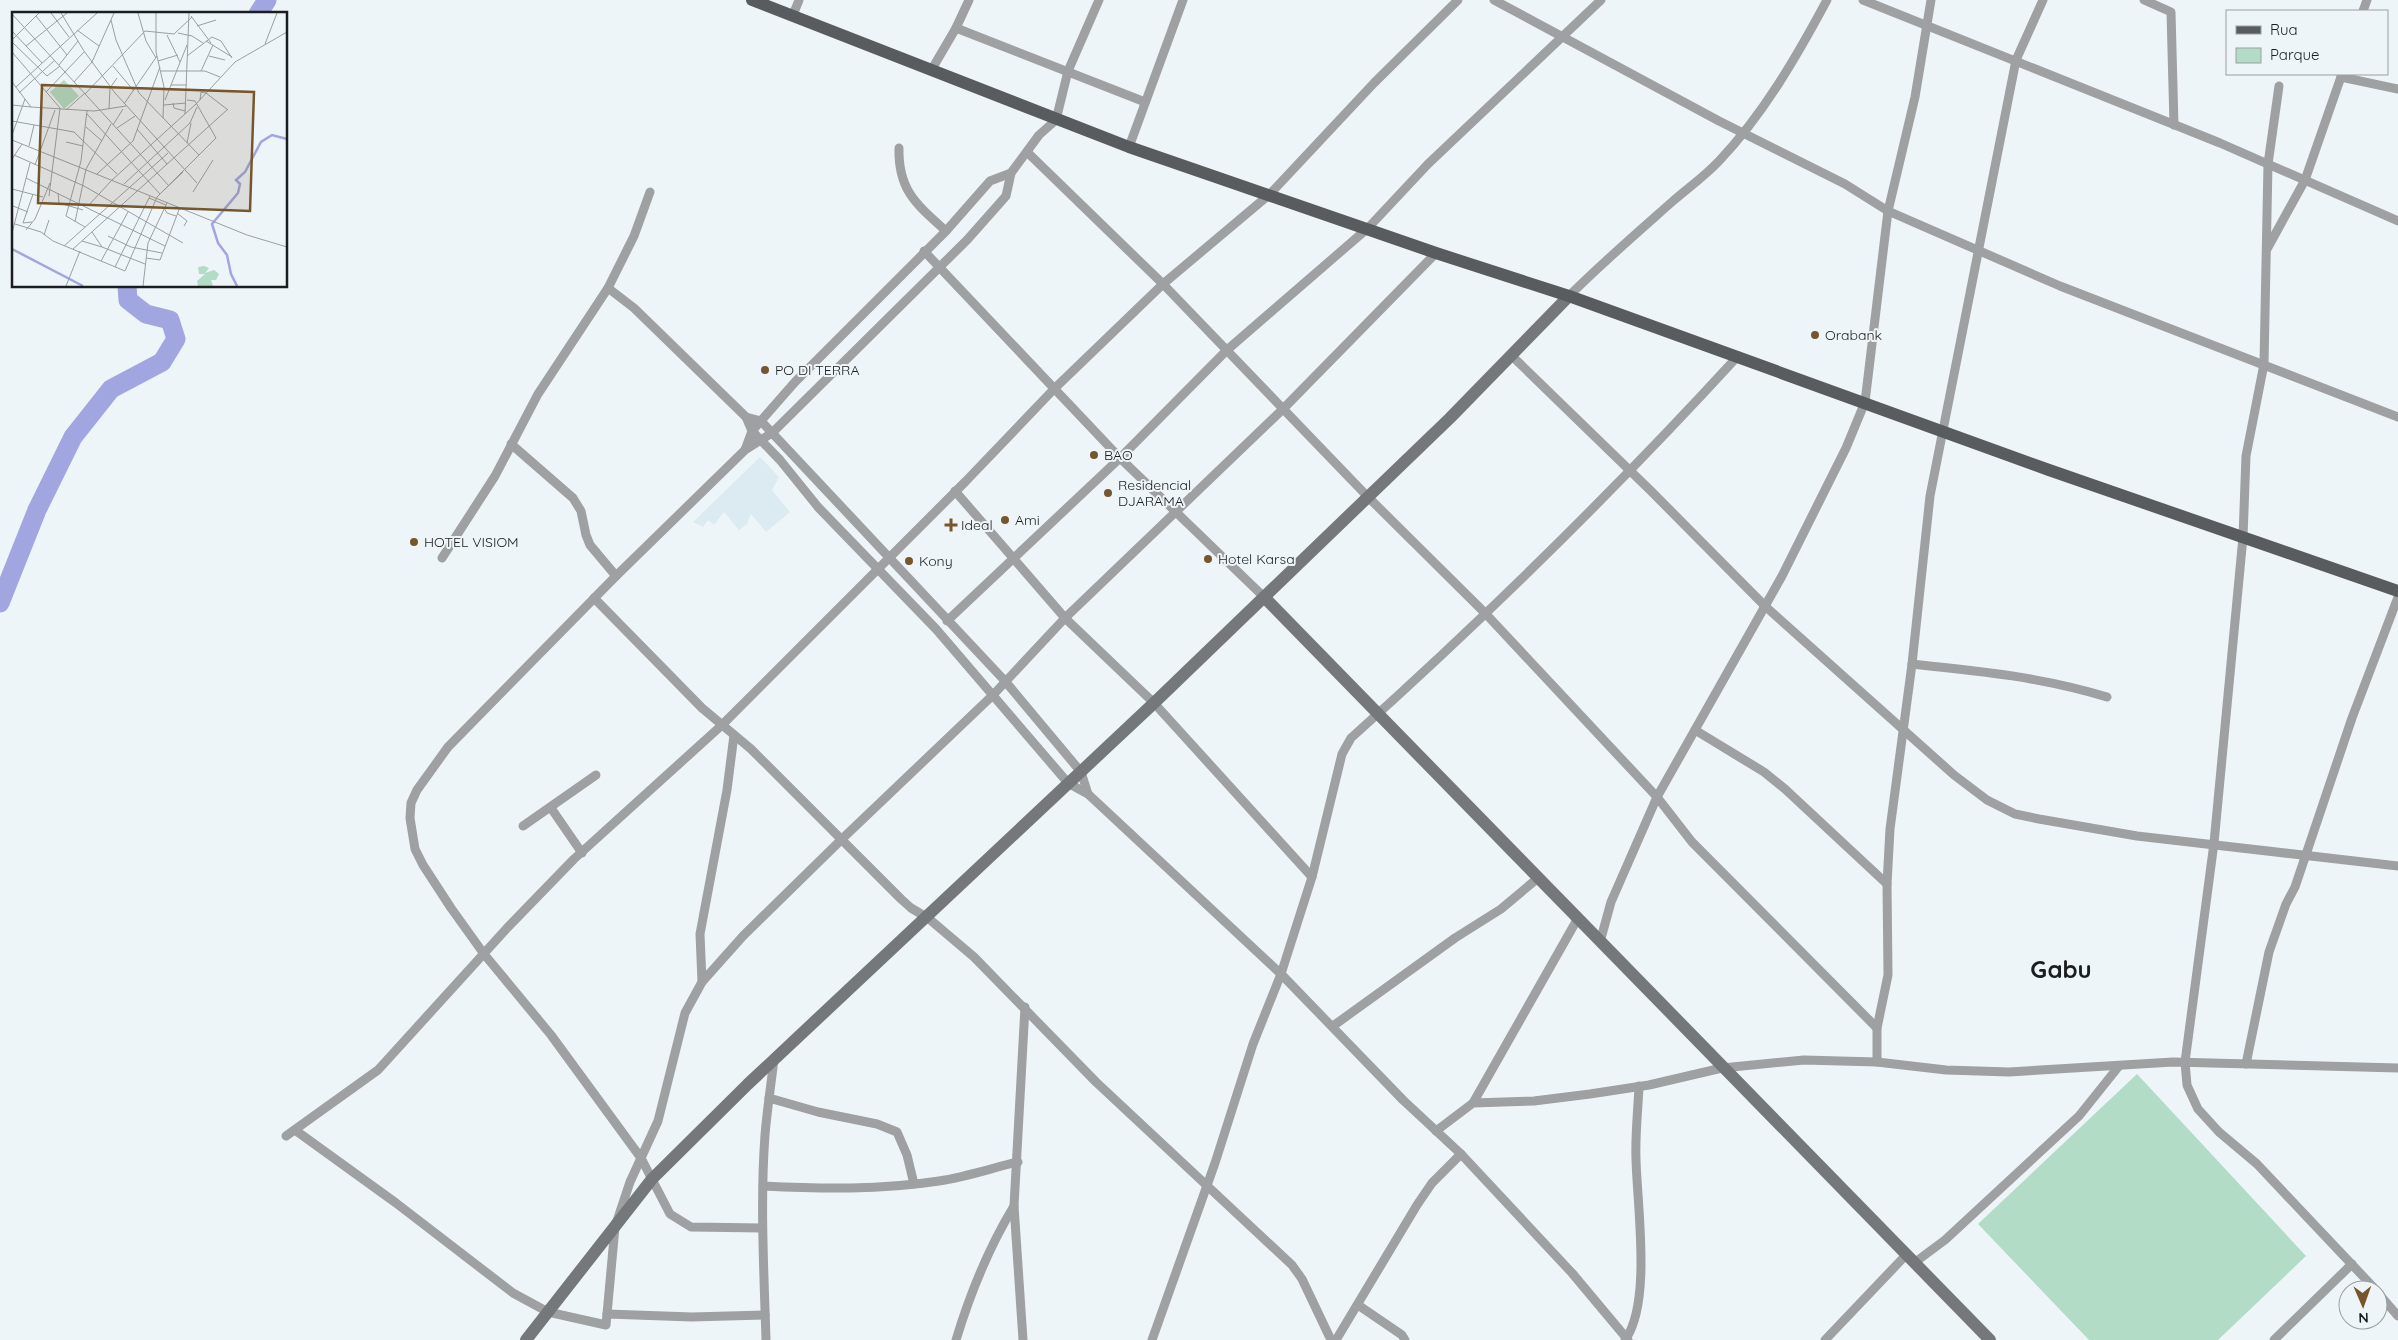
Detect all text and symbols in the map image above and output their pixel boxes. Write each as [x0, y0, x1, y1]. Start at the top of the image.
legend [2226, 10, 2388, 75]
inset map [12, 12, 288, 288]
text: Rua [2270, 20, 2298, 39]
text: Parque [2270, 45, 2320, 64]
place label: Orabank [1825, 326, 1882, 344]
marker: Orabank [1809, 329, 1821, 341]
place label: PO DI TERRA [775, 361, 860, 379]
marker: PO DI TERRA [759, 364, 771, 376]
place label: BAO [1104, 446, 1133, 464]
marker: BAO [1088, 449, 1100, 461]
place label: Residencial DJARAMA [1118, 476, 1191, 510]
marker: Residencial DJARAMA [1102, 487, 1114, 499]
place label: Ami [1015, 511, 1040, 529]
marker: Ami [999, 514, 1011, 526]
place label: Ideal [961, 516, 993, 534]
marker: Ideal [945, 519, 957, 531]
place label: HOTEL VISIOM [424, 533, 519, 551]
marker: HOTEL VISIOM [408, 536, 420, 548]
place label: Hotel Karsa [1218, 550, 1295, 568]
place label: Kony [919, 552, 953, 570]
marker: Hotel Karsa [1202, 553, 1214, 565]
marker: Kony [903, 555, 915, 567]
district label: Gabu [2030, 954, 2092, 984]
north arrow [2338, 1280, 2388, 1330]
text: N [2358, 1309, 2369, 1327]

